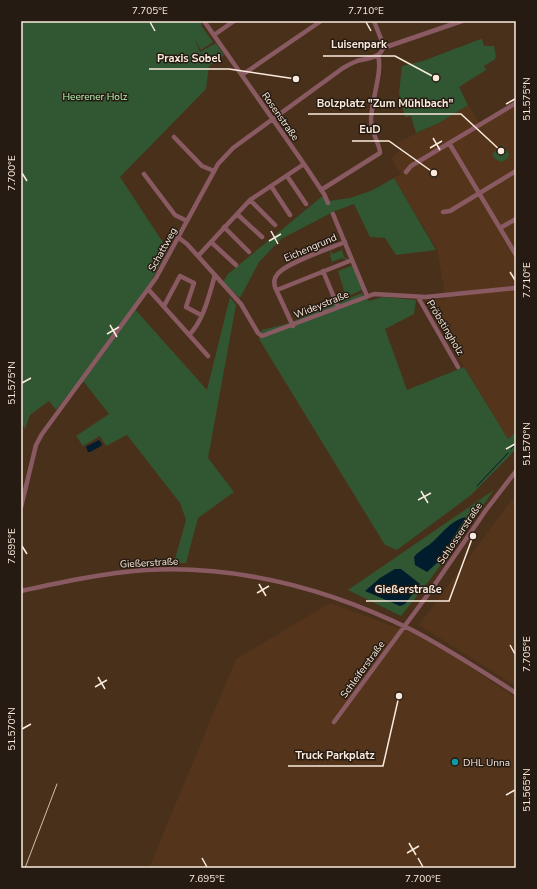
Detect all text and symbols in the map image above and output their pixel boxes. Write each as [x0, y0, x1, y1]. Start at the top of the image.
text: 7.705°E [132, 4, 168, 18]
text: 7.710°E [348, 4, 384, 18]
callout: Luisenpark [323, 33, 395, 56]
text: Luisenpark [331, 37, 388, 52]
callout: Praxis Sobel [149, 46, 229, 69]
text: Praxis Sobel [157, 51, 221, 66]
text: 51.575°N [520, 77, 534, 121]
street label: Rosenstraße [258, 89, 302, 144]
park label: Heerener Holz [63, 90, 128, 104]
callout: Bolzplatz "Zum Mühlbach" [308, 91, 461, 114]
text: Bolzplatz "Zum Mühlbach" [317, 96, 453, 111]
callout: EuD [352, 118, 389, 141]
text: EuD [359, 122, 381, 137]
text: 7.700°E [5, 155, 19, 191]
street label: Schattweg [145, 225, 181, 274]
street label: Eichengrund [282, 230, 339, 265]
text: 7.710°E [520, 262, 534, 298]
street label: Wideystraße [292, 288, 351, 322]
street label: Pröbstingholz [423, 297, 467, 358]
text: 51.575°N [5, 361, 19, 405]
text: 51.570°N [520, 422, 534, 466]
street label: Schlosserstraße [434, 500, 486, 567]
text: 7.695°E [5, 528, 19, 564]
street label: Gießerstraße [119, 554, 179, 572]
callout: Gießerstraße [366, 578, 449, 601]
text: Gießerstraße [374, 582, 442, 597]
text: 7.705°E [520, 636, 534, 672]
street label: Schleiferstraße [337, 638, 388, 701]
text: 51.570°N [5, 707, 19, 751]
callout: Truck Parkplatz [288, 743, 383, 766]
text: Truck Parkplatz [295, 748, 375, 763]
place label: DHL Unna [463, 756, 510, 770]
marker: DHL Unna [450, 757, 460, 767]
text: 51.565°N [520, 768, 534, 812]
text: 7.695°E [189, 872, 225, 886]
text: 7.700°E [405, 872, 441, 886]

